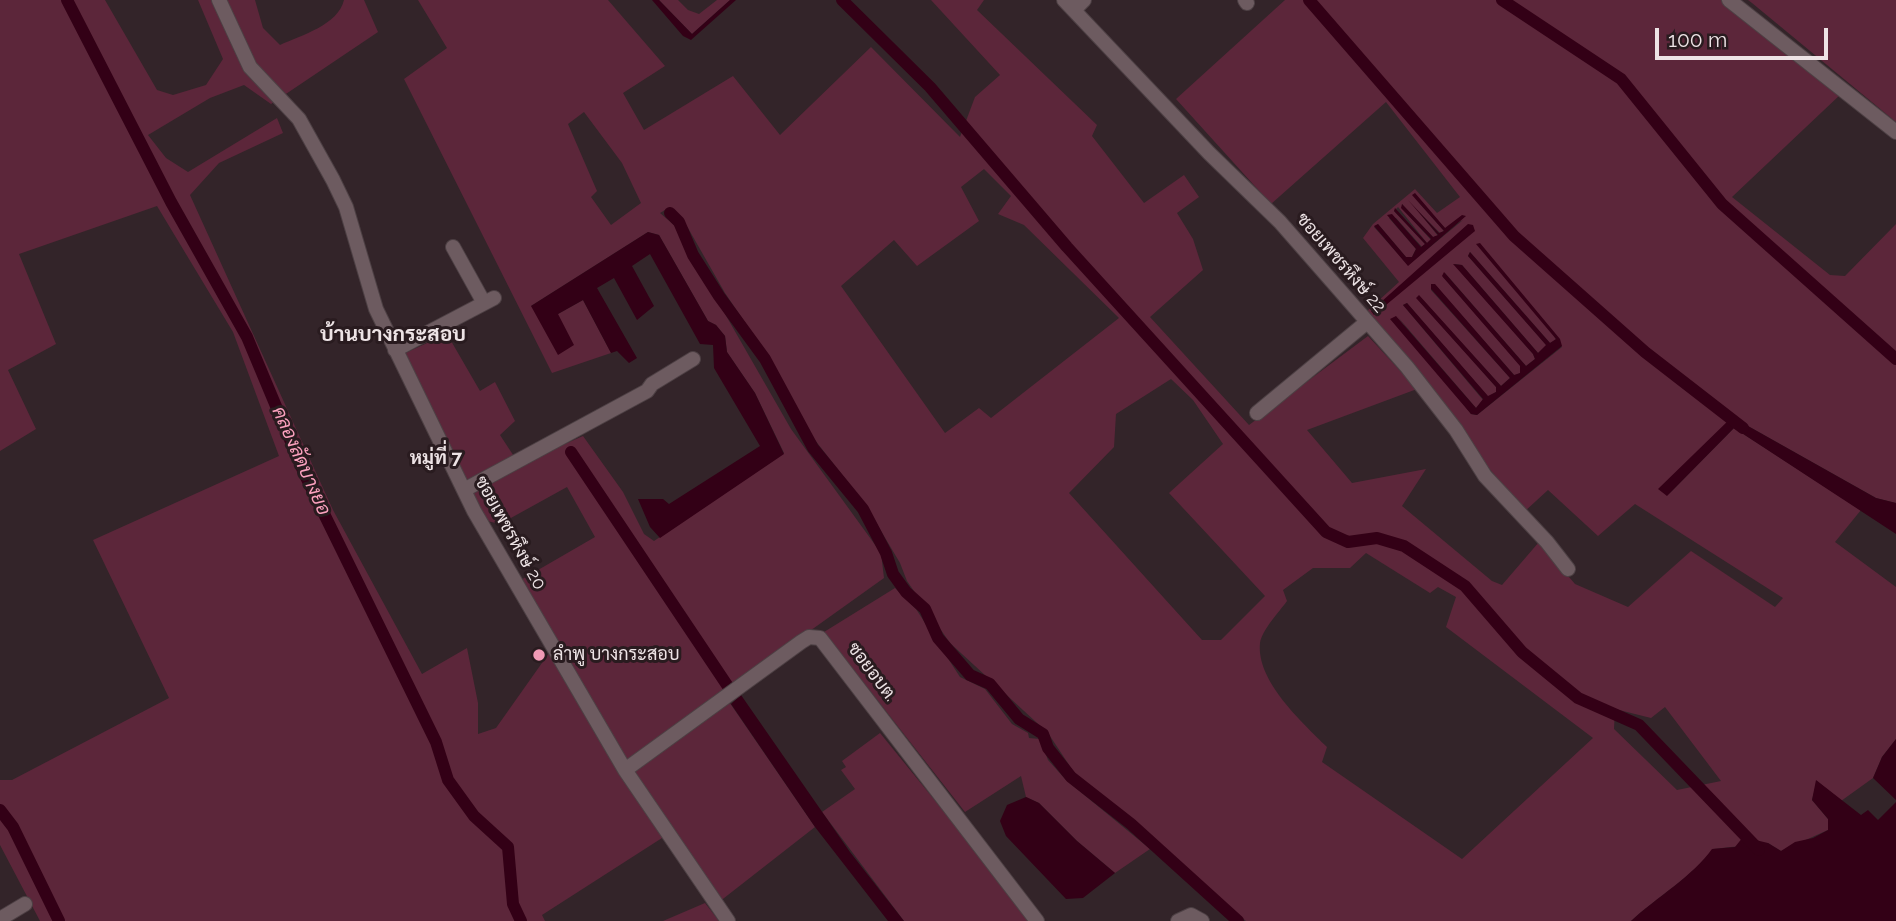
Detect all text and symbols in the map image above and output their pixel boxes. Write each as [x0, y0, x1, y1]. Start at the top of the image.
scale bar [1658, 14, 1831, 58]
text: 100 m [1668, 27, 1727, 52]
street label: ซอยเพชรหึงษ์ 22 [1292, 209, 1390, 317]
district label: บ้านบางกระสอบ [320, 322, 466, 348]
water label: คลองลัดบางยอ [267, 403, 335, 519]
district label: หมู่ที่ 7 [410, 447, 462, 469]
street label: ซอยเพชรหึงษ์ 20 [470, 472, 550, 594]
street label: ซอยอบต. [843, 638, 901, 706]
place label: ลำพู บางกระสอบ [553, 644, 680, 666]
marker: ลำพู บางกระสอบ [531, 647, 547, 663]

